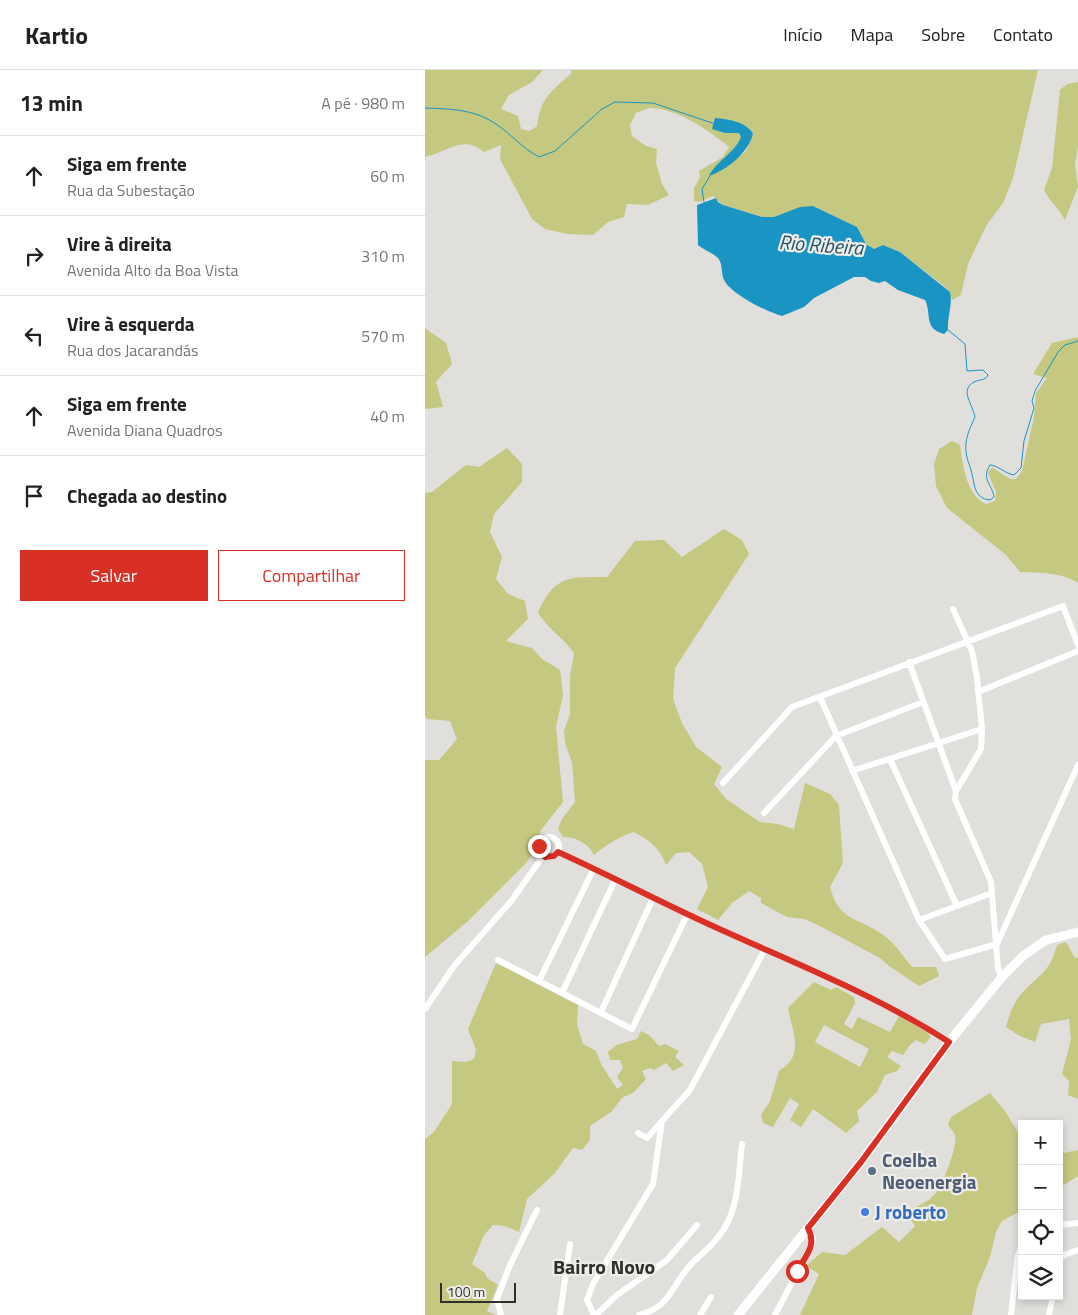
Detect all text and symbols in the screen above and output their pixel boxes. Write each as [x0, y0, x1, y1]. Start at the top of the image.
text: Kartio [25, 17, 88, 53]
text: Início [783, 21, 823, 48]
text: Mapa [851, 21, 893, 48]
text: Sobre [921, 21, 965, 48]
text: Contato [993, 21, 1053, 48]
text: 13 min [20, 87, 83, 119]
text: A pé · 980 m [321, 91, 405, 115]
text: Siga em frente [67, 149, 187, 178]
icon: ahead [20, 162, 48, 190]
text: 60 m [370, 164, 405, 188]
text: Rua da Subestação [67, 178, 195, 202]
water label: Rio Ribeira [778, 226, 865, 263]
text: Vire à direita [67, 229, 172, 258]
icon: right [20, 242, 48, 270]
text: 310 m [361, 244, 405, 268]
text: Avenida Alto da Boa Vista [67, 258, 239, 282]
text: Vire à esquerda [67, 309, 195, 338]
icon: left [20, 322, 48, 350]
text: 570 m [361, 324, 405, 348]
text: Rua dos Jacarandás [67, 338, 198, 362]
text: Siga em frente [67, 389, 187, 418]
icon: ahead [20, 402, 48, 430]
text: 40 m [370, 404, 405, 428]
text: Avenida Diana Quadros [67, 418, 223, 442]
text: Chegada ao destino [67, 481, 227, 510]
icon: arrive [20, 482, 48, 510]
button: Salvar [20, 550, 208, 601]
button: Compartilhar [218, 550, 405, 601]
route end [528, 835, 551, 858]
map controls [1018, 1120, 1063, 1300]
button: + [1018, 1120, 1063, 1165]
place label: Coelba Neoenergia [882, 1145, 977, 1196]
marker: Coelba Neoenergia [866, 1165, 878, 1177]
button: − [1018, 1165, 1063, 1210]
place label: J roberto [875, 1197, 946, 1226]
marker: J roberto [859, 1206, 871, 1218]
button: locate [1018, 1210, 1063, 1255]
district label: Bairro Novo [553, 1251, 655, 1282]
button: layers [1018, 1255, 1063, 1300]
route start [786, 1260, 809, 1283]
scale bar [440, 1280, 516, 1303]
text: 100 m [447, 1281, 485, 1302]

